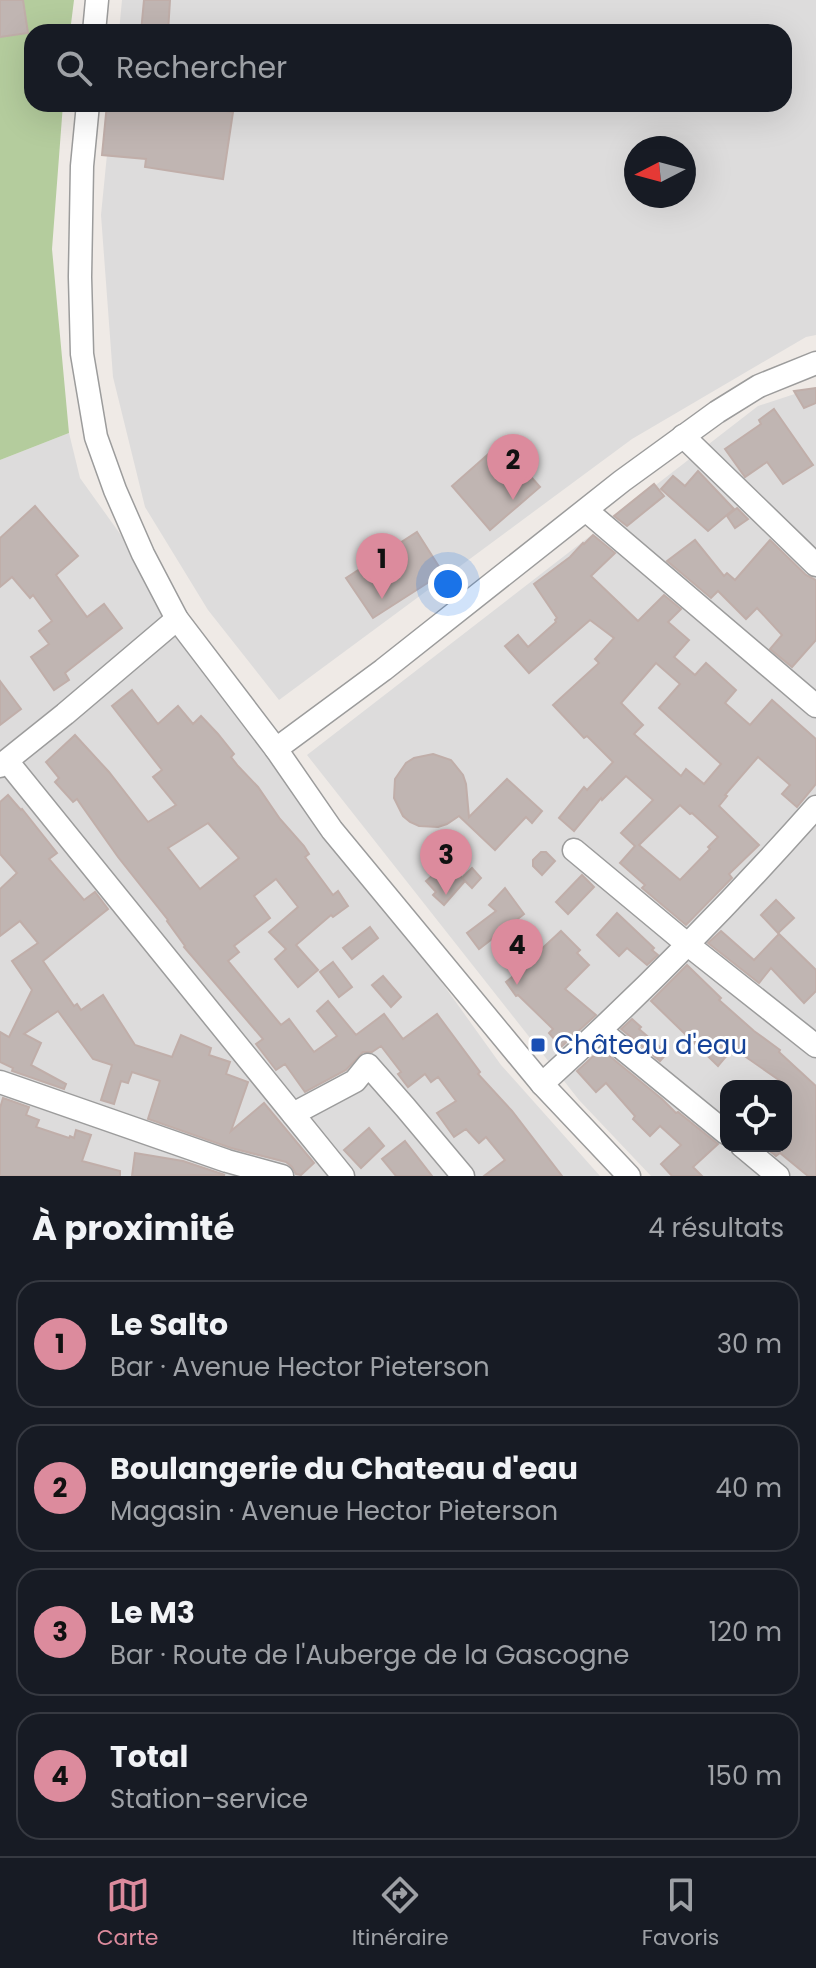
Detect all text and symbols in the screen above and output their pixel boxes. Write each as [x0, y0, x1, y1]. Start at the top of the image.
search box [24, 24, 792, 112]
icon: search [52, 46, 96, 90]
text: Rechercher [116, 46, 287, 89]
north arrow [624, 136, 696, 208]
pin: 2 [487, 434, 539, 500]
pin: 1 [356, 533, 408, 599]
your location [428, 564, 468, 604]
pin: 3 [420, 829, 472, 895]
pin: 4 [491, 919, 543, 985]
place label: Château d'eau [554, 1027, 747, 1063]
marker: Château d'eau [529, 1036, 547, 1054]
map controls [720, 1080, 792, 1152]
button: locate [720, 1080, 792, 1152]
text: À proximité [32, 1204, 234, 1252]
text: 4 résultats [648, 1210, 784, 1246]
text: Le Salto [110, 1303, 228, 1346]
text: 1 [55, 1326, 65, 1362]
text: 30 m [717, 1326, 782, 1362]
text: Bar · Avenue Hector Pieterson [110, 1349, 490, 1385]
text: Boulangerie du Chateau d'eau [110, 1447, 578, 1490]
text: 2 [53, 1470, 67, 1506]
text: 40 m [716, 1470, 782, 1506]
text: Magasin · Avenue Hector Pieterson [110, 1493, 558, 1529]
text: Le M3 [110, 1591, 195, 1634]
text: 3 [52, 1614, 68, 1650]
text: 120 m [709, 1614, 782, 1650]
text: Bar · Route de l'Auberge de la Gascogne [110, 1637, 629, 1673]
text: Total [110, 1735, 188, 1778]
text: 4 [51, 1758, 69, 1794]
text: 150 m [707, 1758, 782, 1794]
text: Station-service [110, 1781, 308, 1817]
tab: Carte [97, 1873, 158, 1954]
tab: Itinéraire [352, 1873, 449, 1954]
tab: Favoris [642, 1873, 719, 1954]

